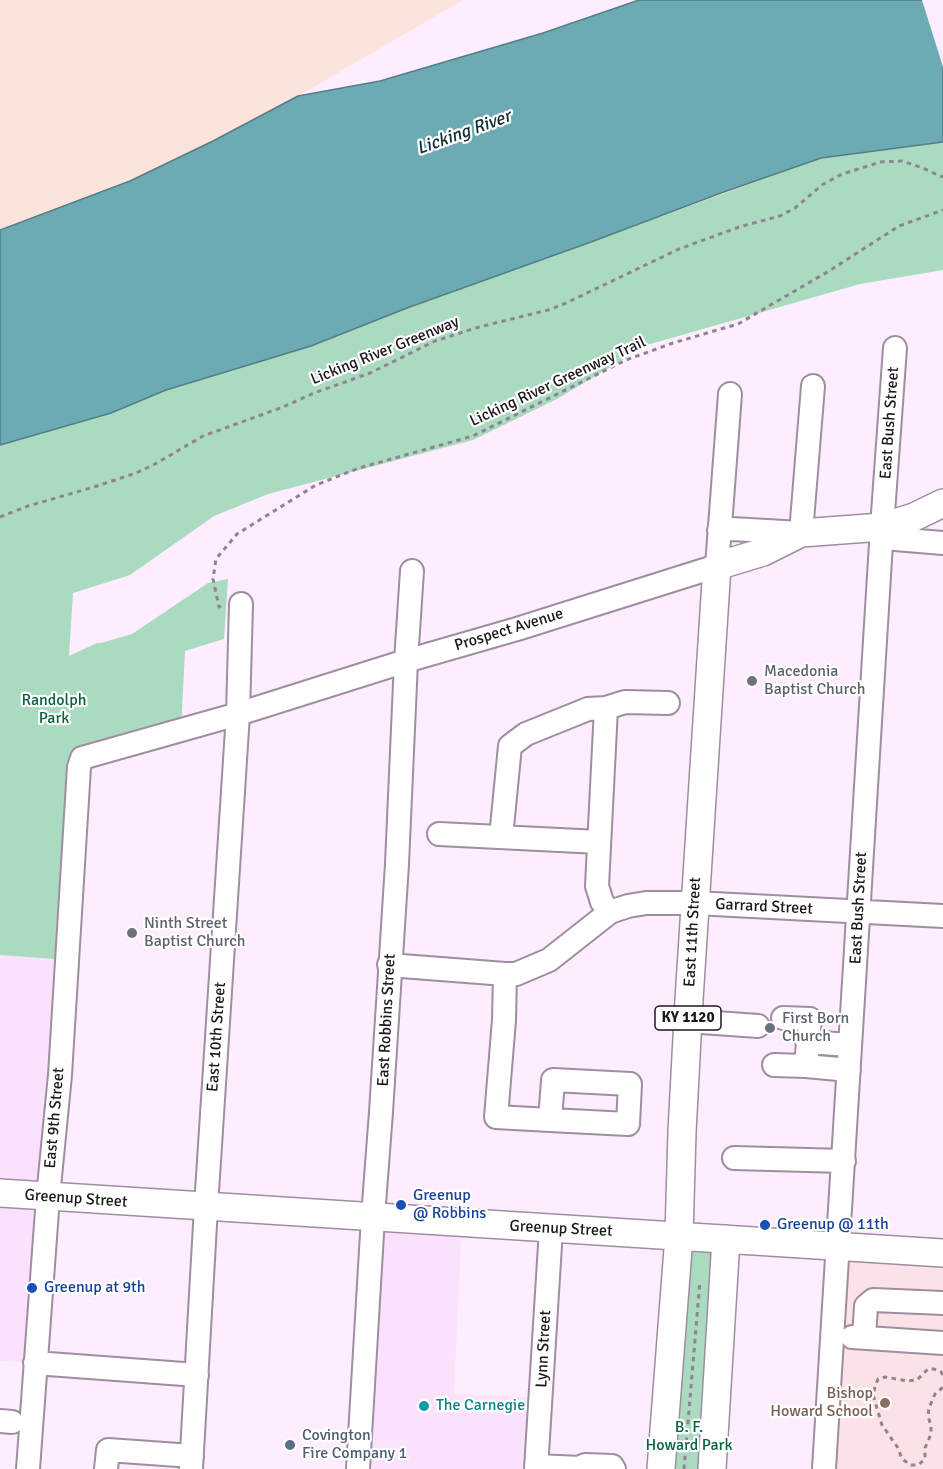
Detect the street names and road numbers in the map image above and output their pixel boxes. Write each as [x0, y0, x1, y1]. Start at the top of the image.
street label: Licking River Greenway [308, 312, 462, 390]
street label: Licking River Greenway Trail [467, 333, 649, 431]
street label: East Bush Street [876, 366, 904, 480]
street label: Prospect Avenue [452, 604, 566, 656]
street label: East Bush Street [846, 851, 872, 965]
street label: East 11th Street [681, 877, 705, 987]
street label: Garrard Street [715, 895, 813, 919]
street label: East Robbins Street [374, 953, 400, 1087]
street label: East 10th Street [204, 981, 230, 1093]
road number: KY 1120 [655, 1006, 721, 1030]
street label: East 9th Street [41, 1067, 69, 1169]
street label: Greenup Street [24, 1186, 128, 1212]
street label: Greenup Street [509, 1217, 613, 1241]
street label: Lynn Street [532, 1310, 556, 1388]

